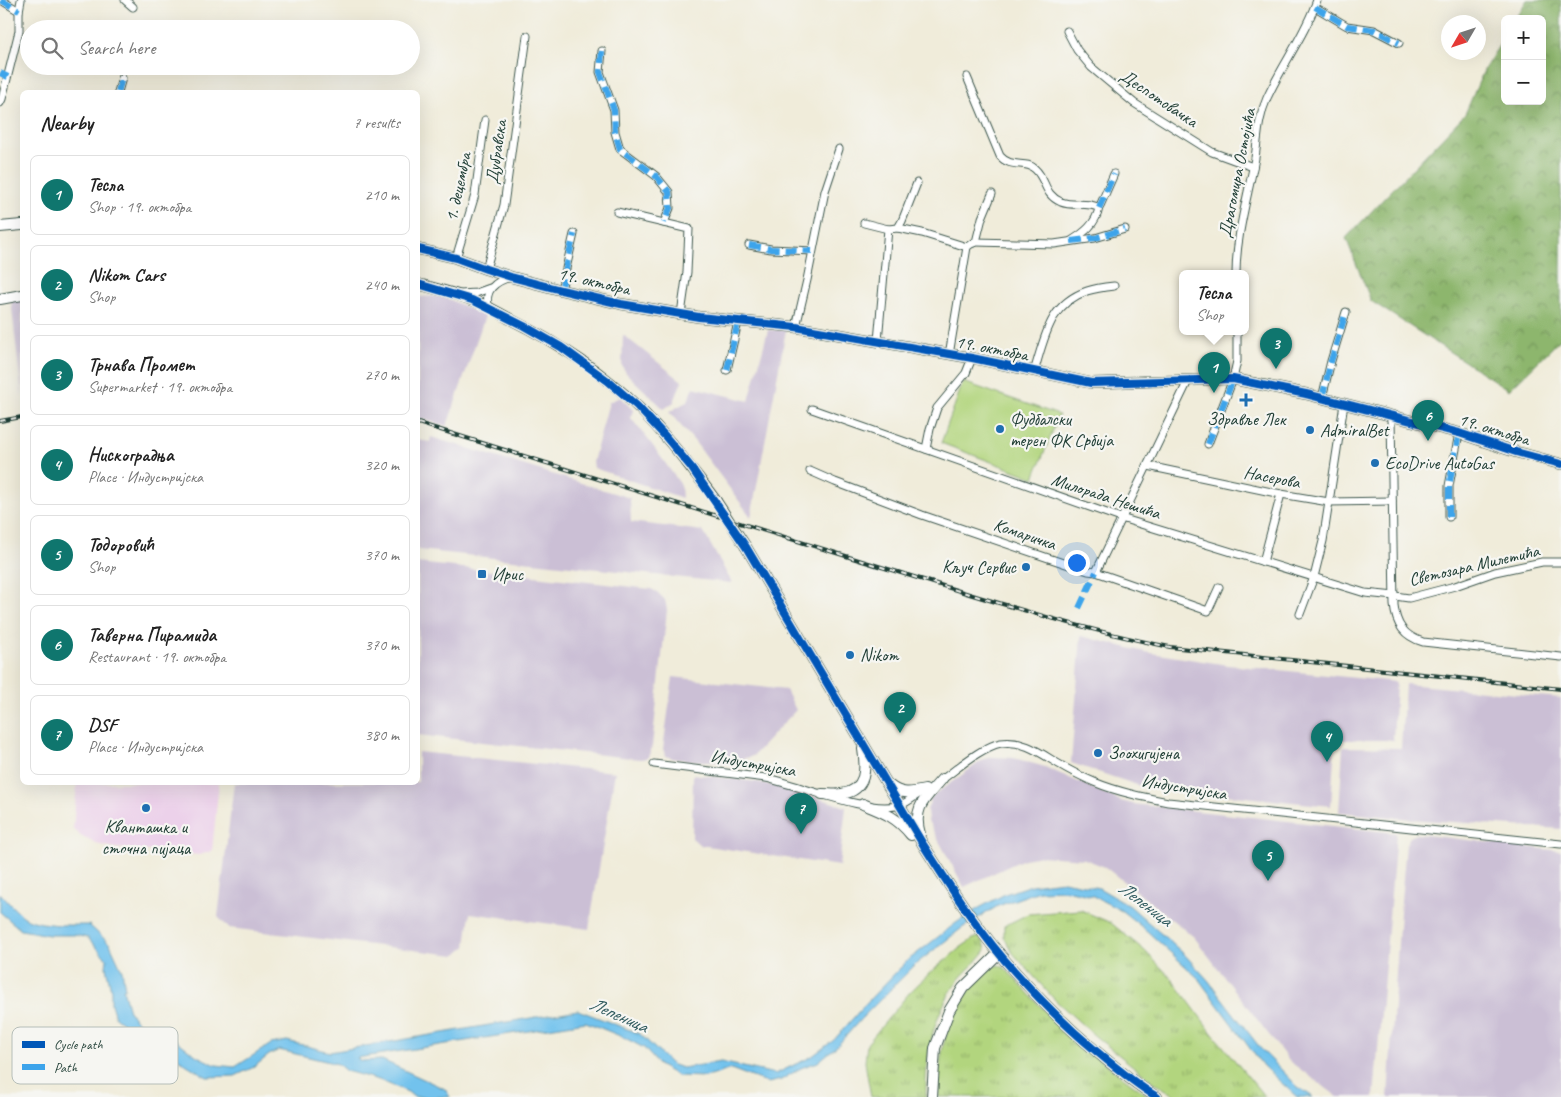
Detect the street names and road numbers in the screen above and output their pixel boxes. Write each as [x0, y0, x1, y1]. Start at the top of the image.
street label: Деспотовачка [1116, 64, 1203, 133]
street label: Драгомира Остојића [1214, 105, 1261, 240]
street label: Дубравска [481, 117, 512, 185]
street label: 1. децембра [440, 149, 476, 224]
street label: 19. октобра [556, 262, 634, 300]
street label: 19. октобра [954, 330, 1032, 366]
street label: 19. октобра [1456, 408, 1534, 451]
street label: Насерова [1242, 461, 1303, 493]
street label: Милорада Нешића [1049, 468, 1164, 524]
street label: Комаричка [991, 513, 1060, 555]
street label: Светозара Милетића [1407, 539, 1542, 591]
street label: Индустријска [709, 745, 798, 781]
street label: Индустријска [1140, 769, 1229, 805]

